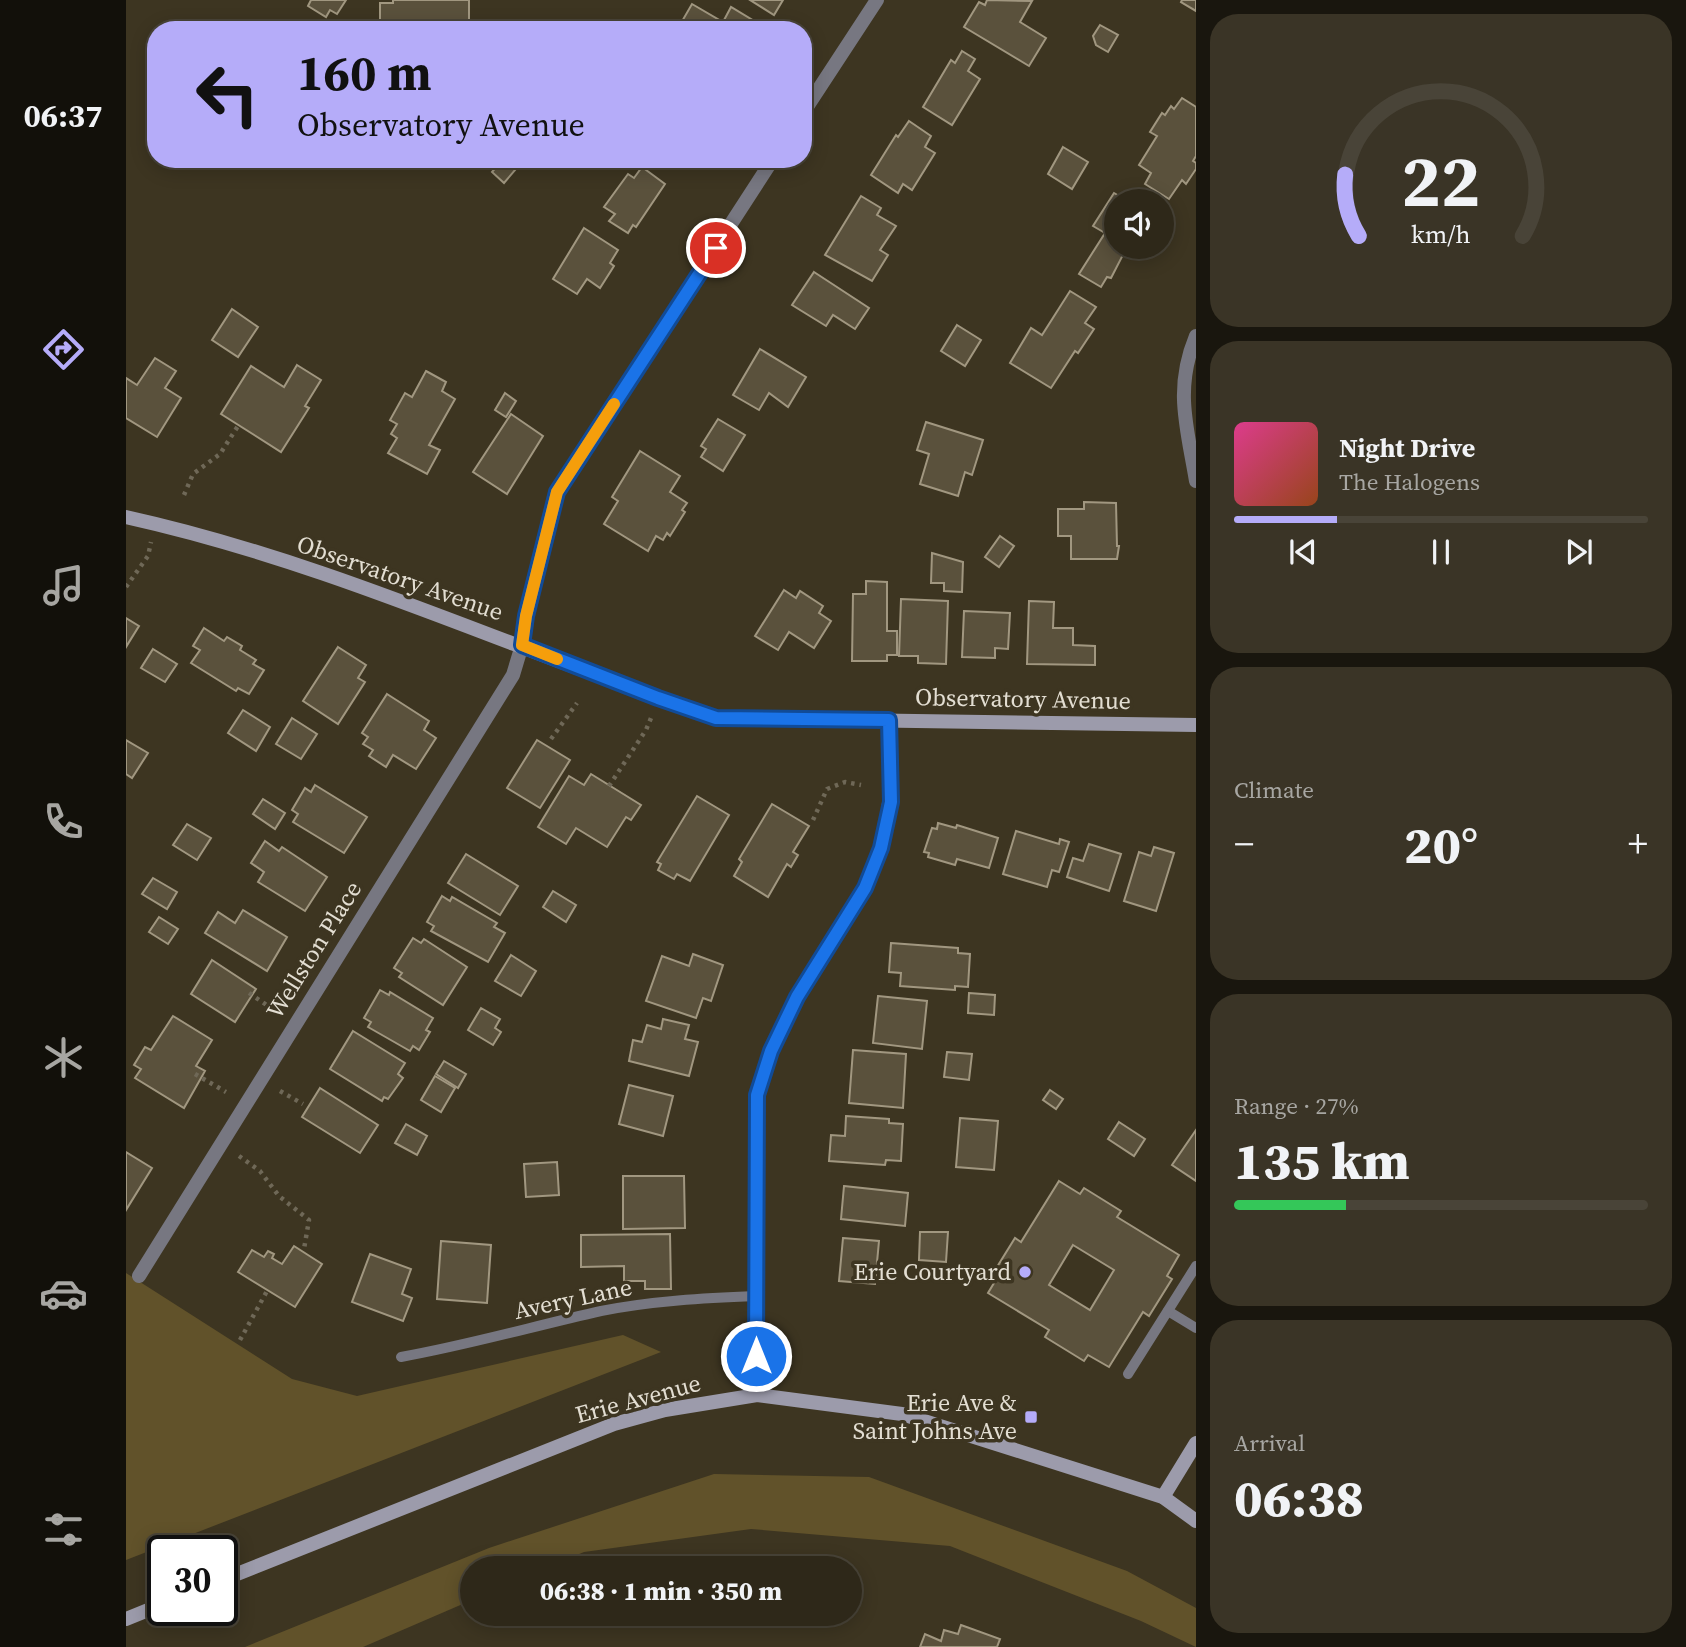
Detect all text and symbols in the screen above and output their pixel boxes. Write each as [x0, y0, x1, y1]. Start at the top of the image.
text: 160 m [297, 39, 432, 106]
icon: left [182, 49, 273, 140]
text: 06:37 [24, 94, 102, 138]
text: Observatory Avenue [297, 103, 585, 147]
text: 22 [1402, 132, 1480, 231]
map controls [1104, 189, 1174, 259]
button: sound [1104, 189, 1174, 259]
text: km/h [1411, 217, 1471, 251]
pin [686, 218, 746, 278]
icon: arrive [697, 229, 735, 267]
icon: directions [39, 325, 88, 374]
text: Night Drive [1339, 430, 1475, 466]
text: The Halogens [1339, 466, 1480, 498]
street label: Observatory Avenue [293, 527, 508, 628]
icon: previous [1284, 533, 1322, 571]
icon: pause [1422, 533, 1460, 571]
icon: next [1560, 533, 1598, 571]
icon: music [39, 561, 88, 610]
street label: Observatory Avenue [915, 680, 1131, 717]
text: Climate [1234, 774, 1314, 806]
icon: phone [39, 797, 88, 846]
text: 20° [1404, 809, 1478, 880]
text: − [1234, 818, 1254, 870]
text: + [1628, 818, 1648, 870]
street label: Wellston Place [258, 875, 369, 1025]
icon: climate [39, 1033, 88, 1082]
text: Range · 27% [1234, 1090, 1359, 1122]
text: 135 km [1234, 1125, 1410, 1196]
place label: Erie Courtyard [853, 1255, 1011, 1288]
marker: Erie Courtyard [1017, 1264, 1033, 1280]
icon: car [39, 1269, 88, 1318]
street label: Avery Lane [511, 1270, 635, 1327]
position arrow [719, 1319, 793, 1393]
street label: Erie Avenue [572, 1366, 704, 1431]
place label: Erie Ave & Saint Johns Ave [853, 1386, 1017, 1447]
marker: Erie Ave & Saint Johns Ave [1023, 1409, 1039, 1425]
text: Arrival [1234, 1427, 1305, 1459]
text: 06:38 [1234, 1462, 1364, 1533]
icon: filters [39, 1505, 88, 1554]
speed limit sign: 30 [147, 1535, 238, 1626]
text: 06:38 · 1 min · 350 m [540, 1573, 782, 1609]

